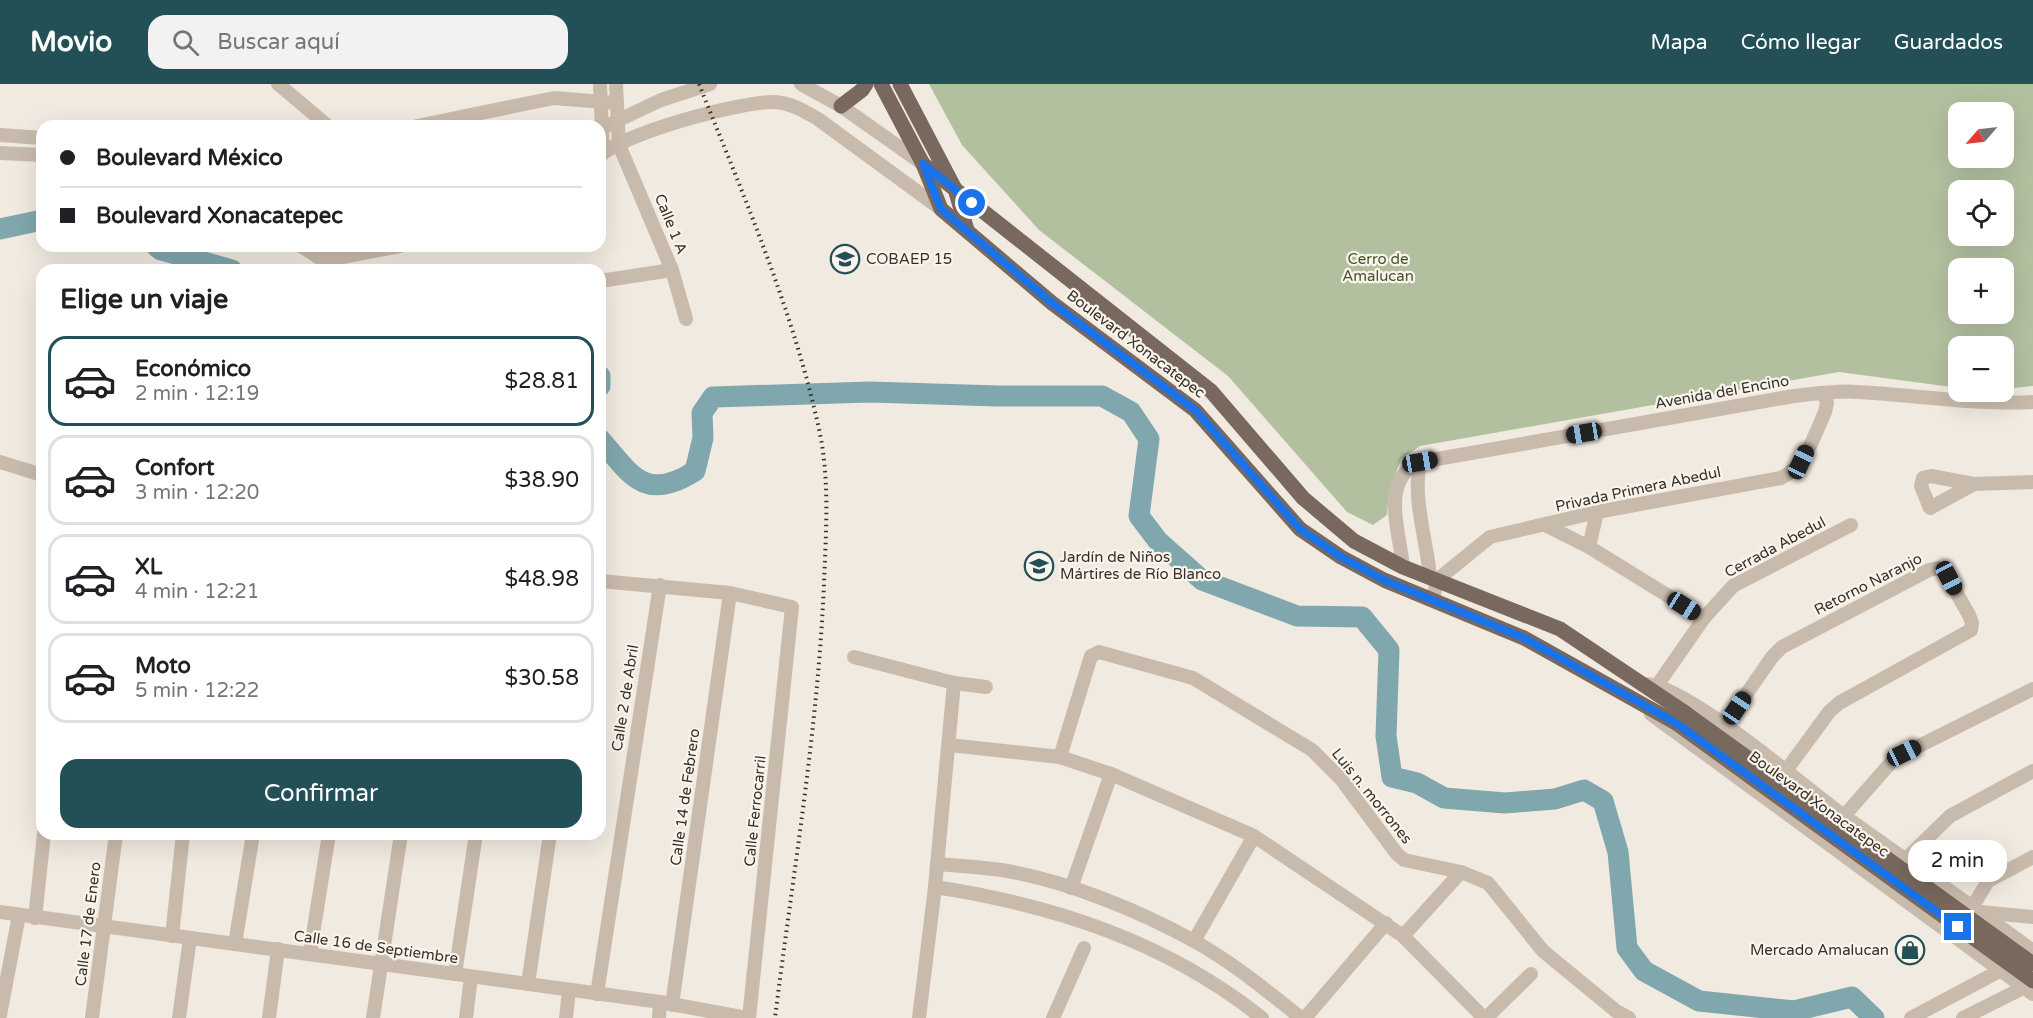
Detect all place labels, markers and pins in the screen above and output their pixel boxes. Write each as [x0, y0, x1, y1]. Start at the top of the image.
school or university icon: COBAEP 15 [829, 243, 861, 275]
place label: COBAEP 15 [866, 250, 952, 268]
place label: Jardín de Niños Mártires de Río Blanco [1060, 548, 1221, 583]
school or university icon: Jardín de Niños Mártires de Río Blanco [1023, 550, 1055, 582]
shop icon: Mercado Amalucan [1894, 934, 1926, 966]
place label: Mercado Amalucan [1750, 941, 1889, 959]

